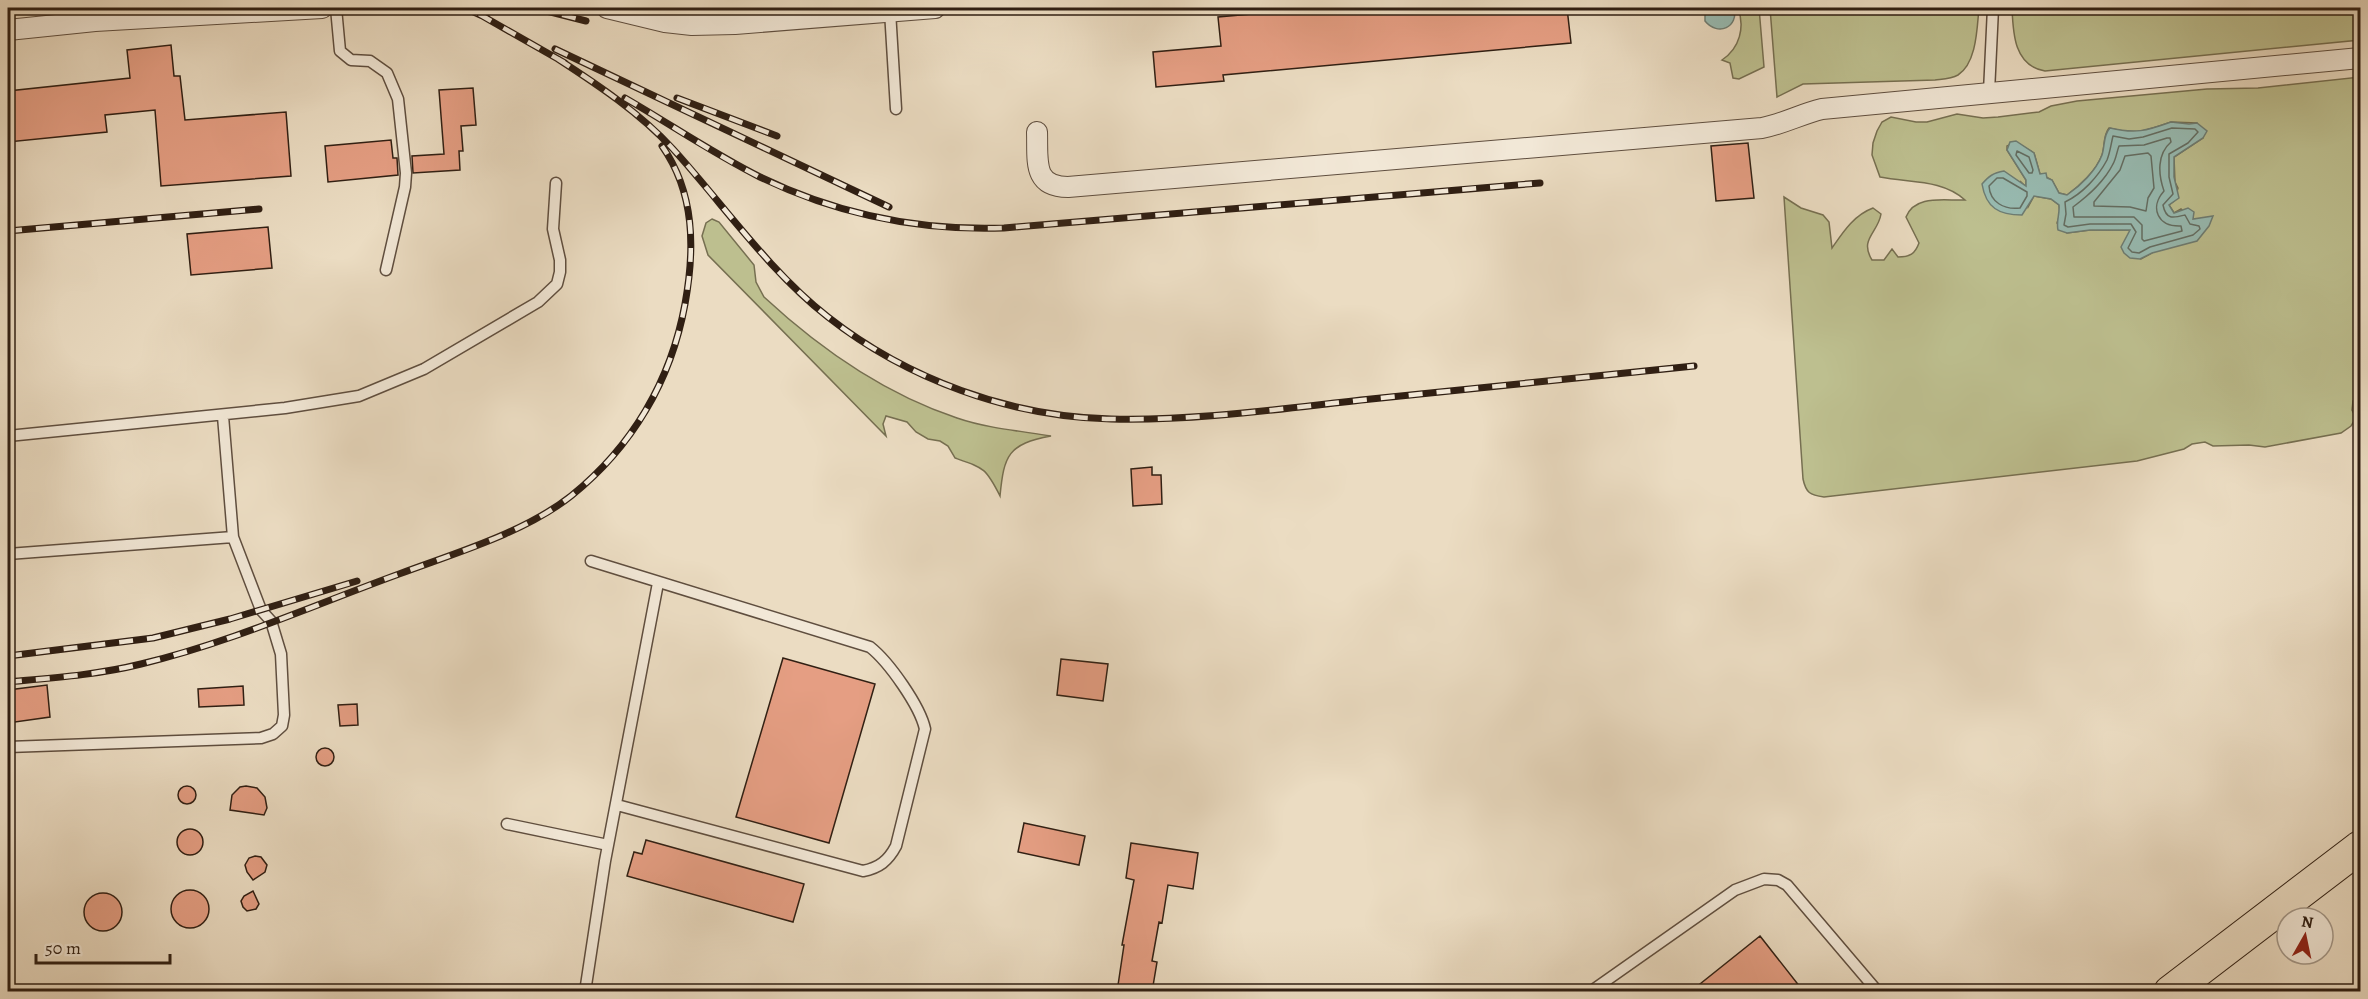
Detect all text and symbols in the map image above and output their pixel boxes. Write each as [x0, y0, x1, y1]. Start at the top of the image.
north arrow [2275, 906, 2335, 966]
text: N [2300, 910, 2315, 934]
scale bar [36, 927, 170, 965]
text: 50 m [45, 936, 81, 960]

